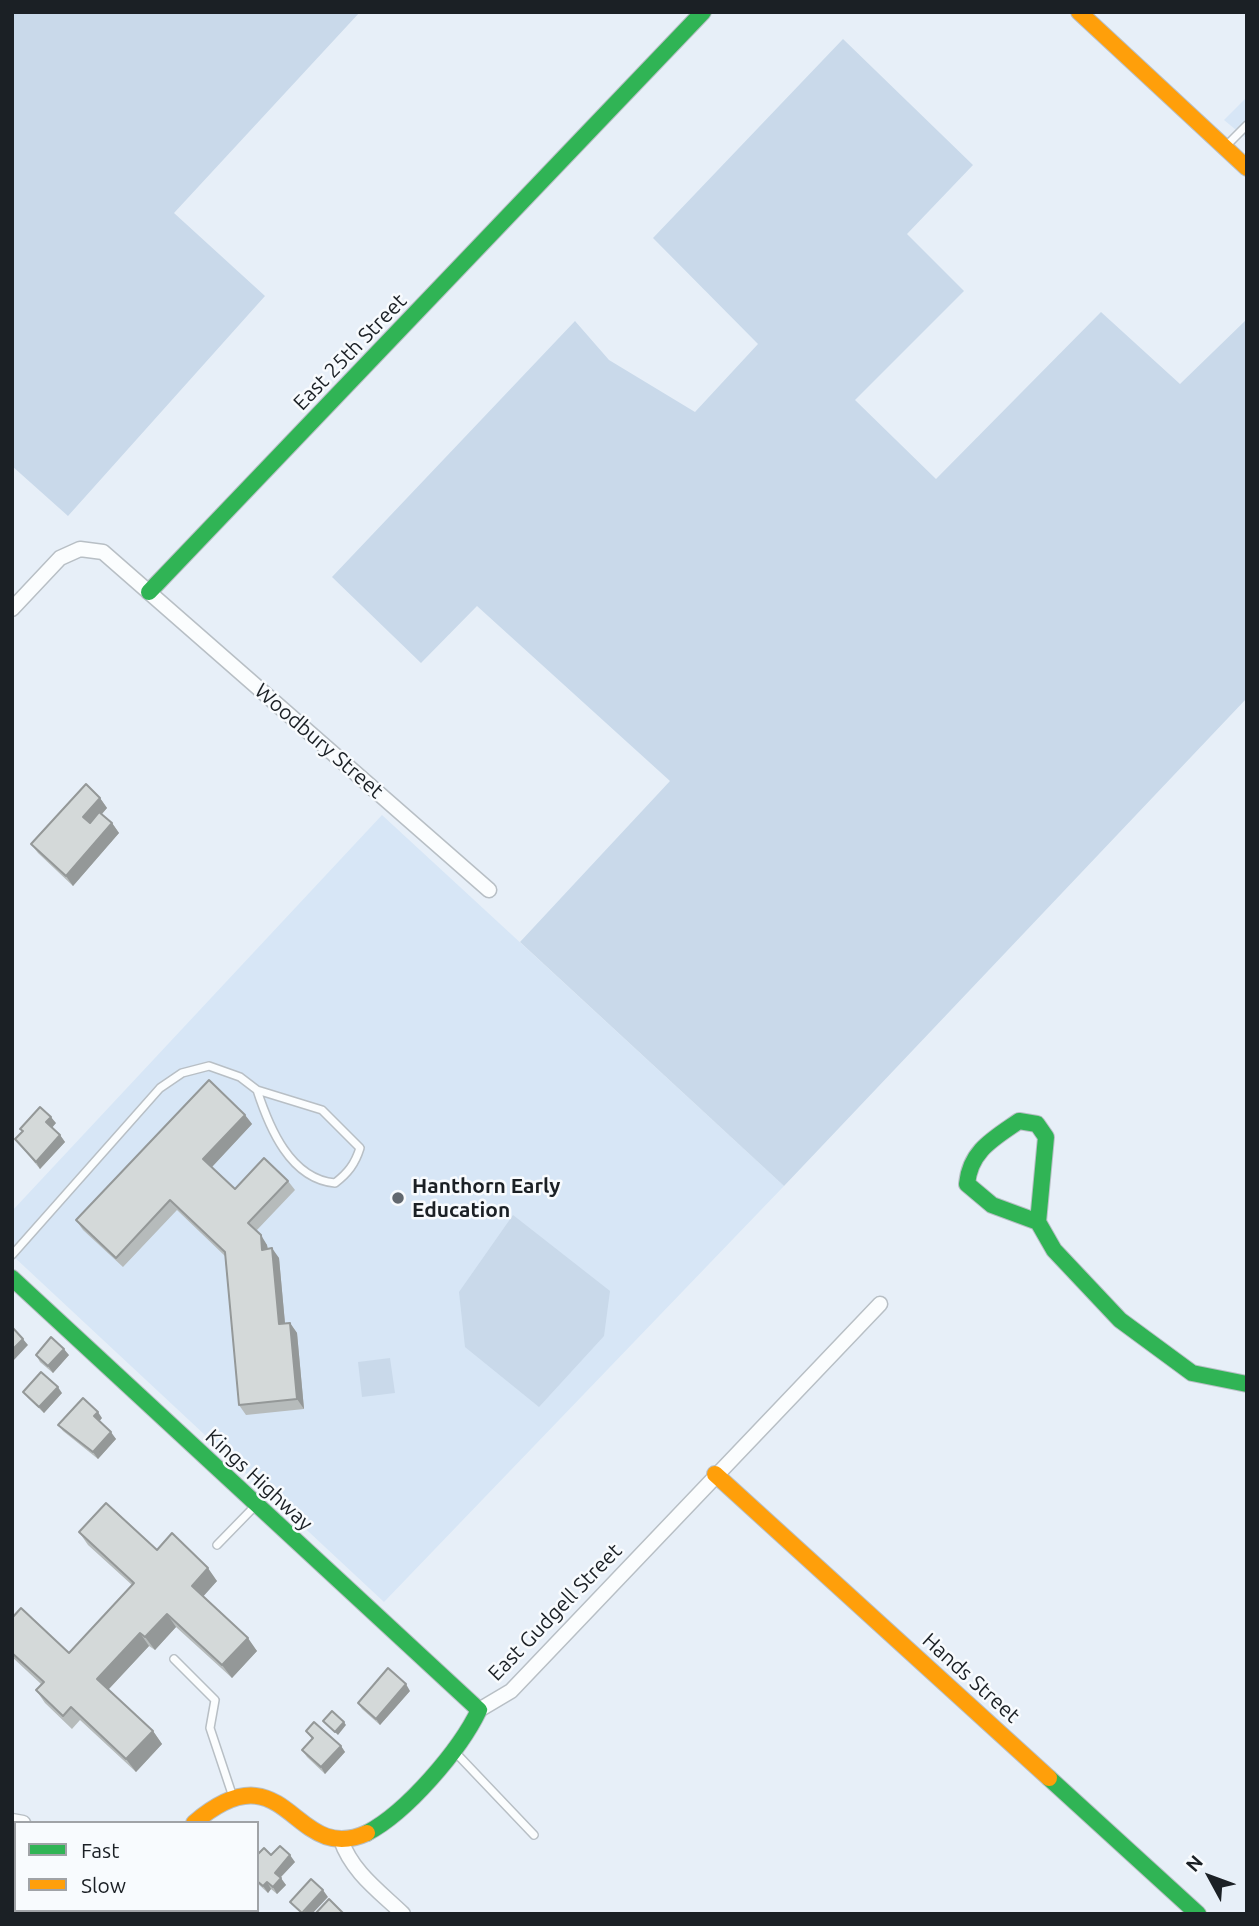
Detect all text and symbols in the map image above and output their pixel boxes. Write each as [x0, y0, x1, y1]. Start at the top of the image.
street label: East 25th Street [288, 289, 412, 415]
street label: Woodbury Street [250, 678, 388, 804]
place label: Hanthorn Early Education [412, 1173, 560, 1223]
marker: Hanthorn Early Education [390, 1190, 406, 1206]
street label: Kings Highway [200, 1424, 318, 1536]
street label: East Gudgell Street [483, 1538, 627, 1686]
street label: Hands Street [917, 1628, 1025, 1728]
legend [14, 1821, 259, 1912]
text: Fast [81, 1838, 119, 1862]
north arrow [1175, 1842, 1245, 1912]
text: N [1181, 1851, 1207, 1876]
text: Slow [81, 1873, 126, 1897]

